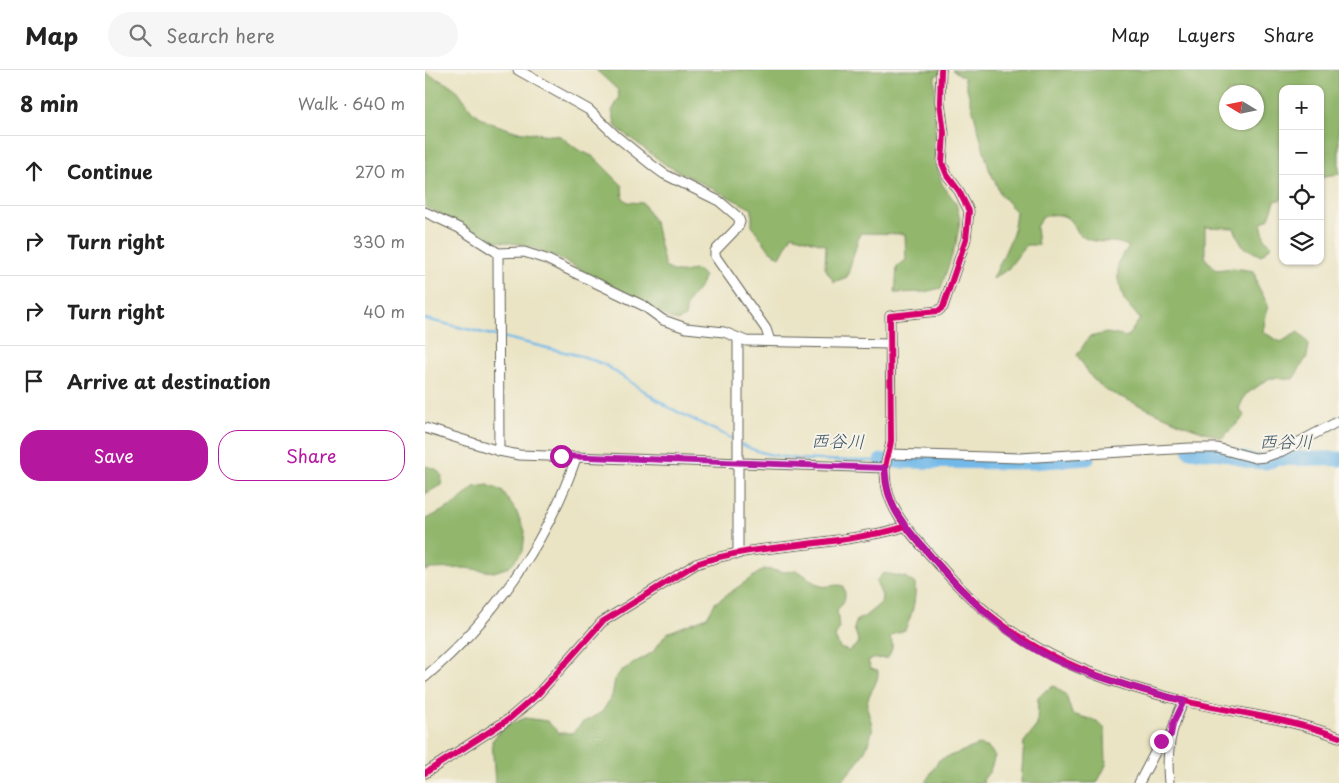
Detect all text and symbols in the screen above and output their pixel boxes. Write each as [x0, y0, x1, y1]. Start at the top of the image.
search box [108, 12, 458, 57]
text: Map [25, 17, 78, 53]
icon: search [126, 21, 154, 49]
text: Search here [166, 21, 275, 49]
text: Map [1111, 21, 1150, 48]
text: Layers [1178, 21, 1235, 48]
text: Share [1263, 21, 1314, 48]
north arrow [1219, 85, 1264, 130]
map controls [1279, 85, 1324, 265]
button: + [1279, 85, 1324, 130]
text: 8 min [20, 87, 79, 119]
text: Walk · 640 m [298, 91, 405, 115]
button: − [1279, 130, 1324, 175]
icon: ahead [20, 157, 48, 185]
text: Continue [67, 157, 153, 185]
text: 270 m [355, 159, 405, 183]
button: locate [1279, 175, 1324, 220]
button: layers [1279, 220, 1324, 265]
icon: right [20, 227, 48, 255]
text: Turn right [67, 227, 165, 255]
text: 330 m [352, 229, 405, 253]
icon: right [20, 297, 48, 325]
text: Turn right [67, 297, 165, 325]
text: 40 m [363, 299, 405, 323]
icon: arrive [20, 367, 48, 395]
text: Arrive at destination [67, 367, 271, 395]
water label: 西谷川 [811, 426, 865, 454]
water label: 西谷川 [1259, 427, 1313, 454]
button: Save [20, 430, 208, 481]
button: Share [218, 430, 405, 481]
route start [550, 445, 573, 468]
route end [1150, 730, 1173, 753]

